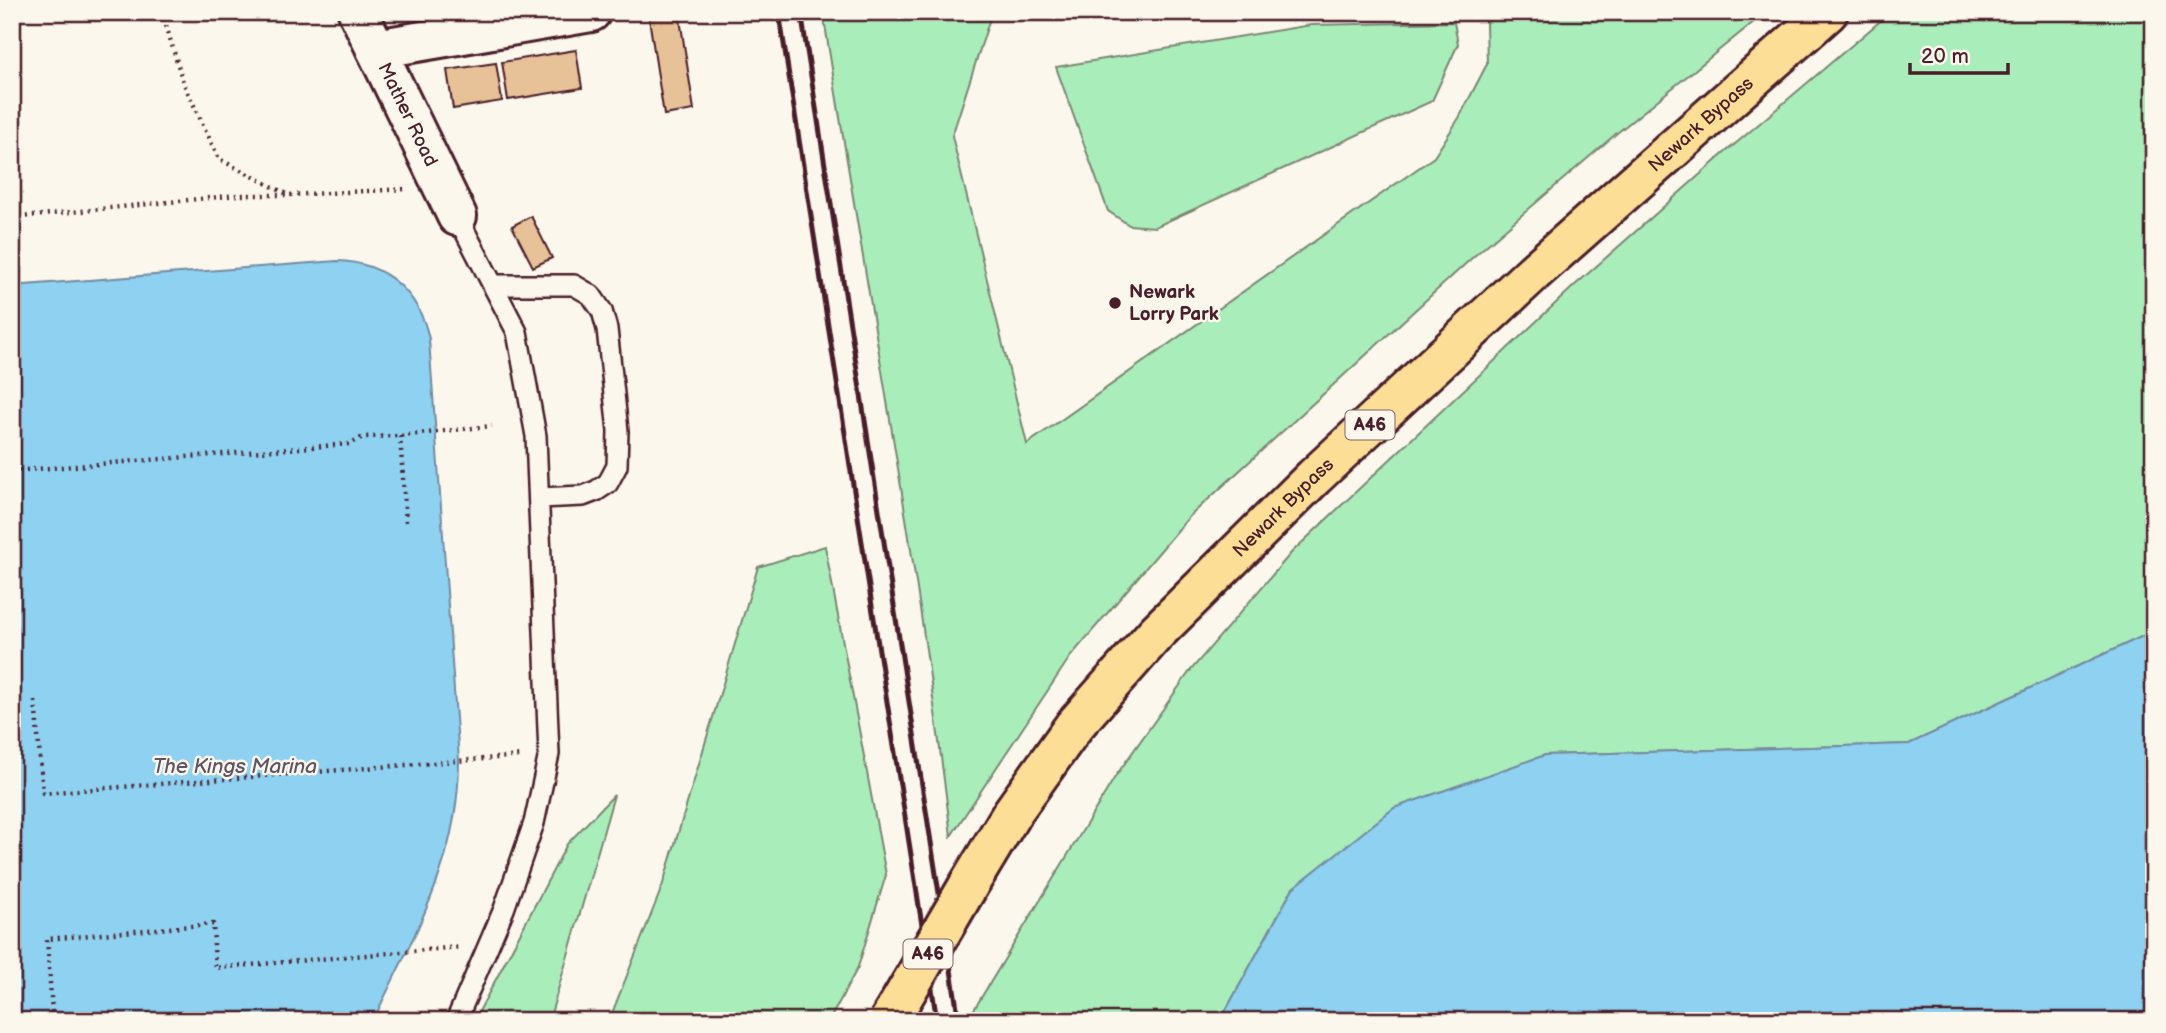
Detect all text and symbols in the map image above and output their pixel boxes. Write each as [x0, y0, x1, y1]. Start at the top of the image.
scale bar [1910, 32, 2008, 76]
text: 20 m [1921, 44, 1969, 69]
street label: Mather Road [373, 59, 443, 170]
street label: Newark Bypass [1644, 72, 1758, 177]
place label: Newark Lorry Park [1129, 281, 1219, 326]
marker: Newark Lorry Park [1107, 295, 1123, 311]
road number: A46 [1346, 410, 1394, 440]
street label: Newark Bypass [1228, 453, 1339, 562]
water label: The Kings Marina [153, 754, 317, 779]
road number: A46 [904, 939, 953, 968]

